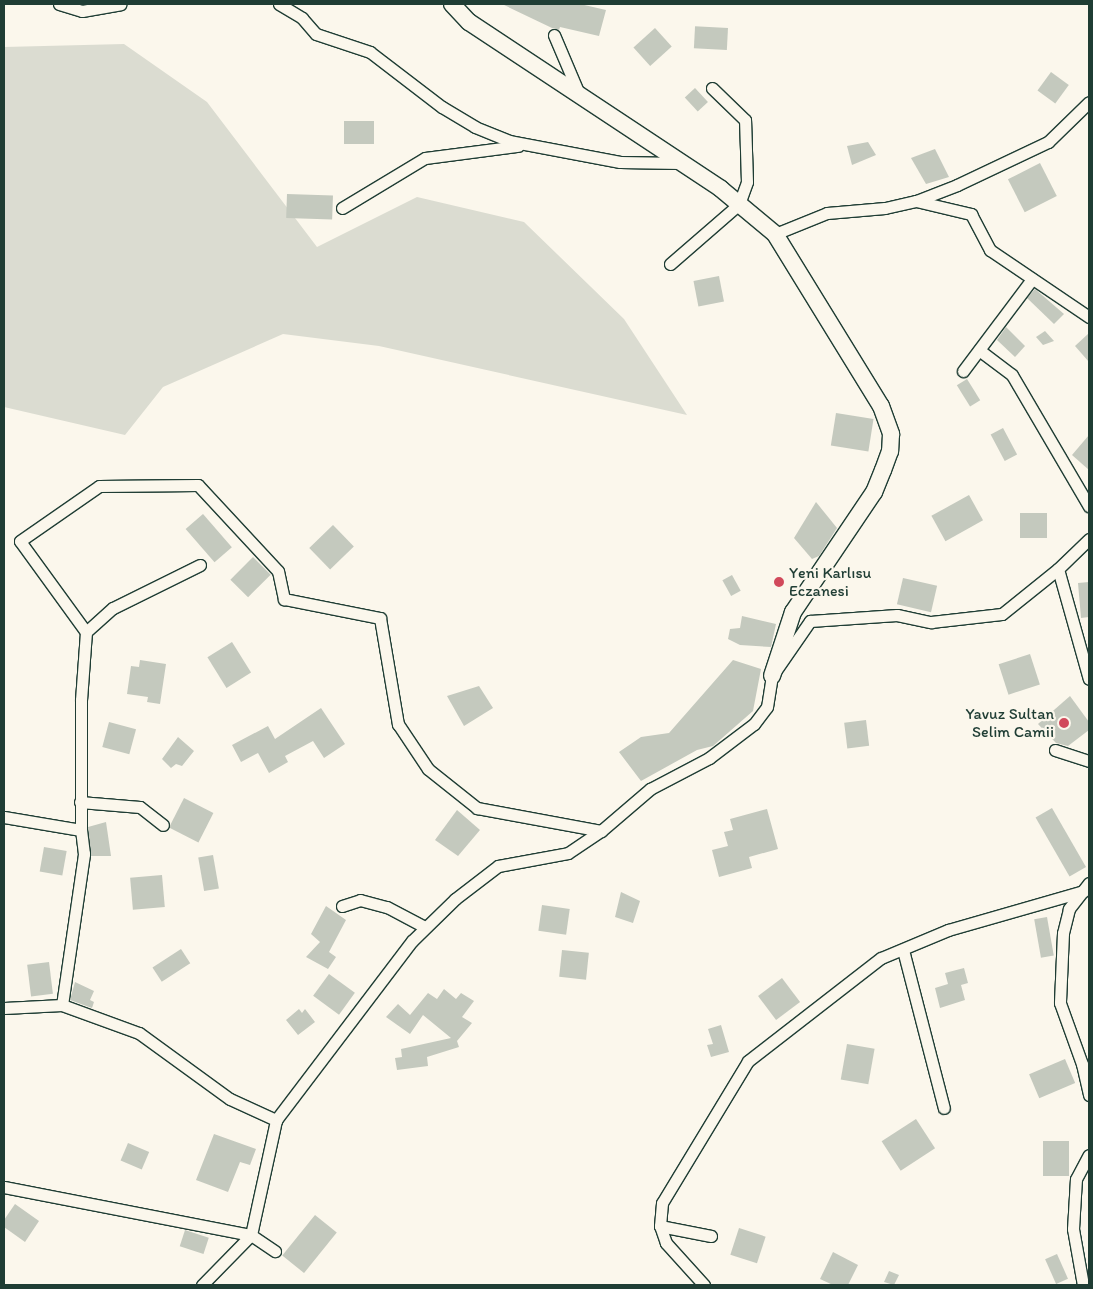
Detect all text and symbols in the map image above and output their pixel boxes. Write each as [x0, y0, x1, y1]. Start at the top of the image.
place label: Yeni Karlısu Eczanesi [789, 563, 872, 601]
marker: Yeni Karlısu Eczanesi [773, 576, 785, 588]
place label: Yavuz Sultan Selim Camii [965, 704, 1054, 742]
marker: Yavuz Sultan Selim Camii [1058, 717, 1070, 729]

